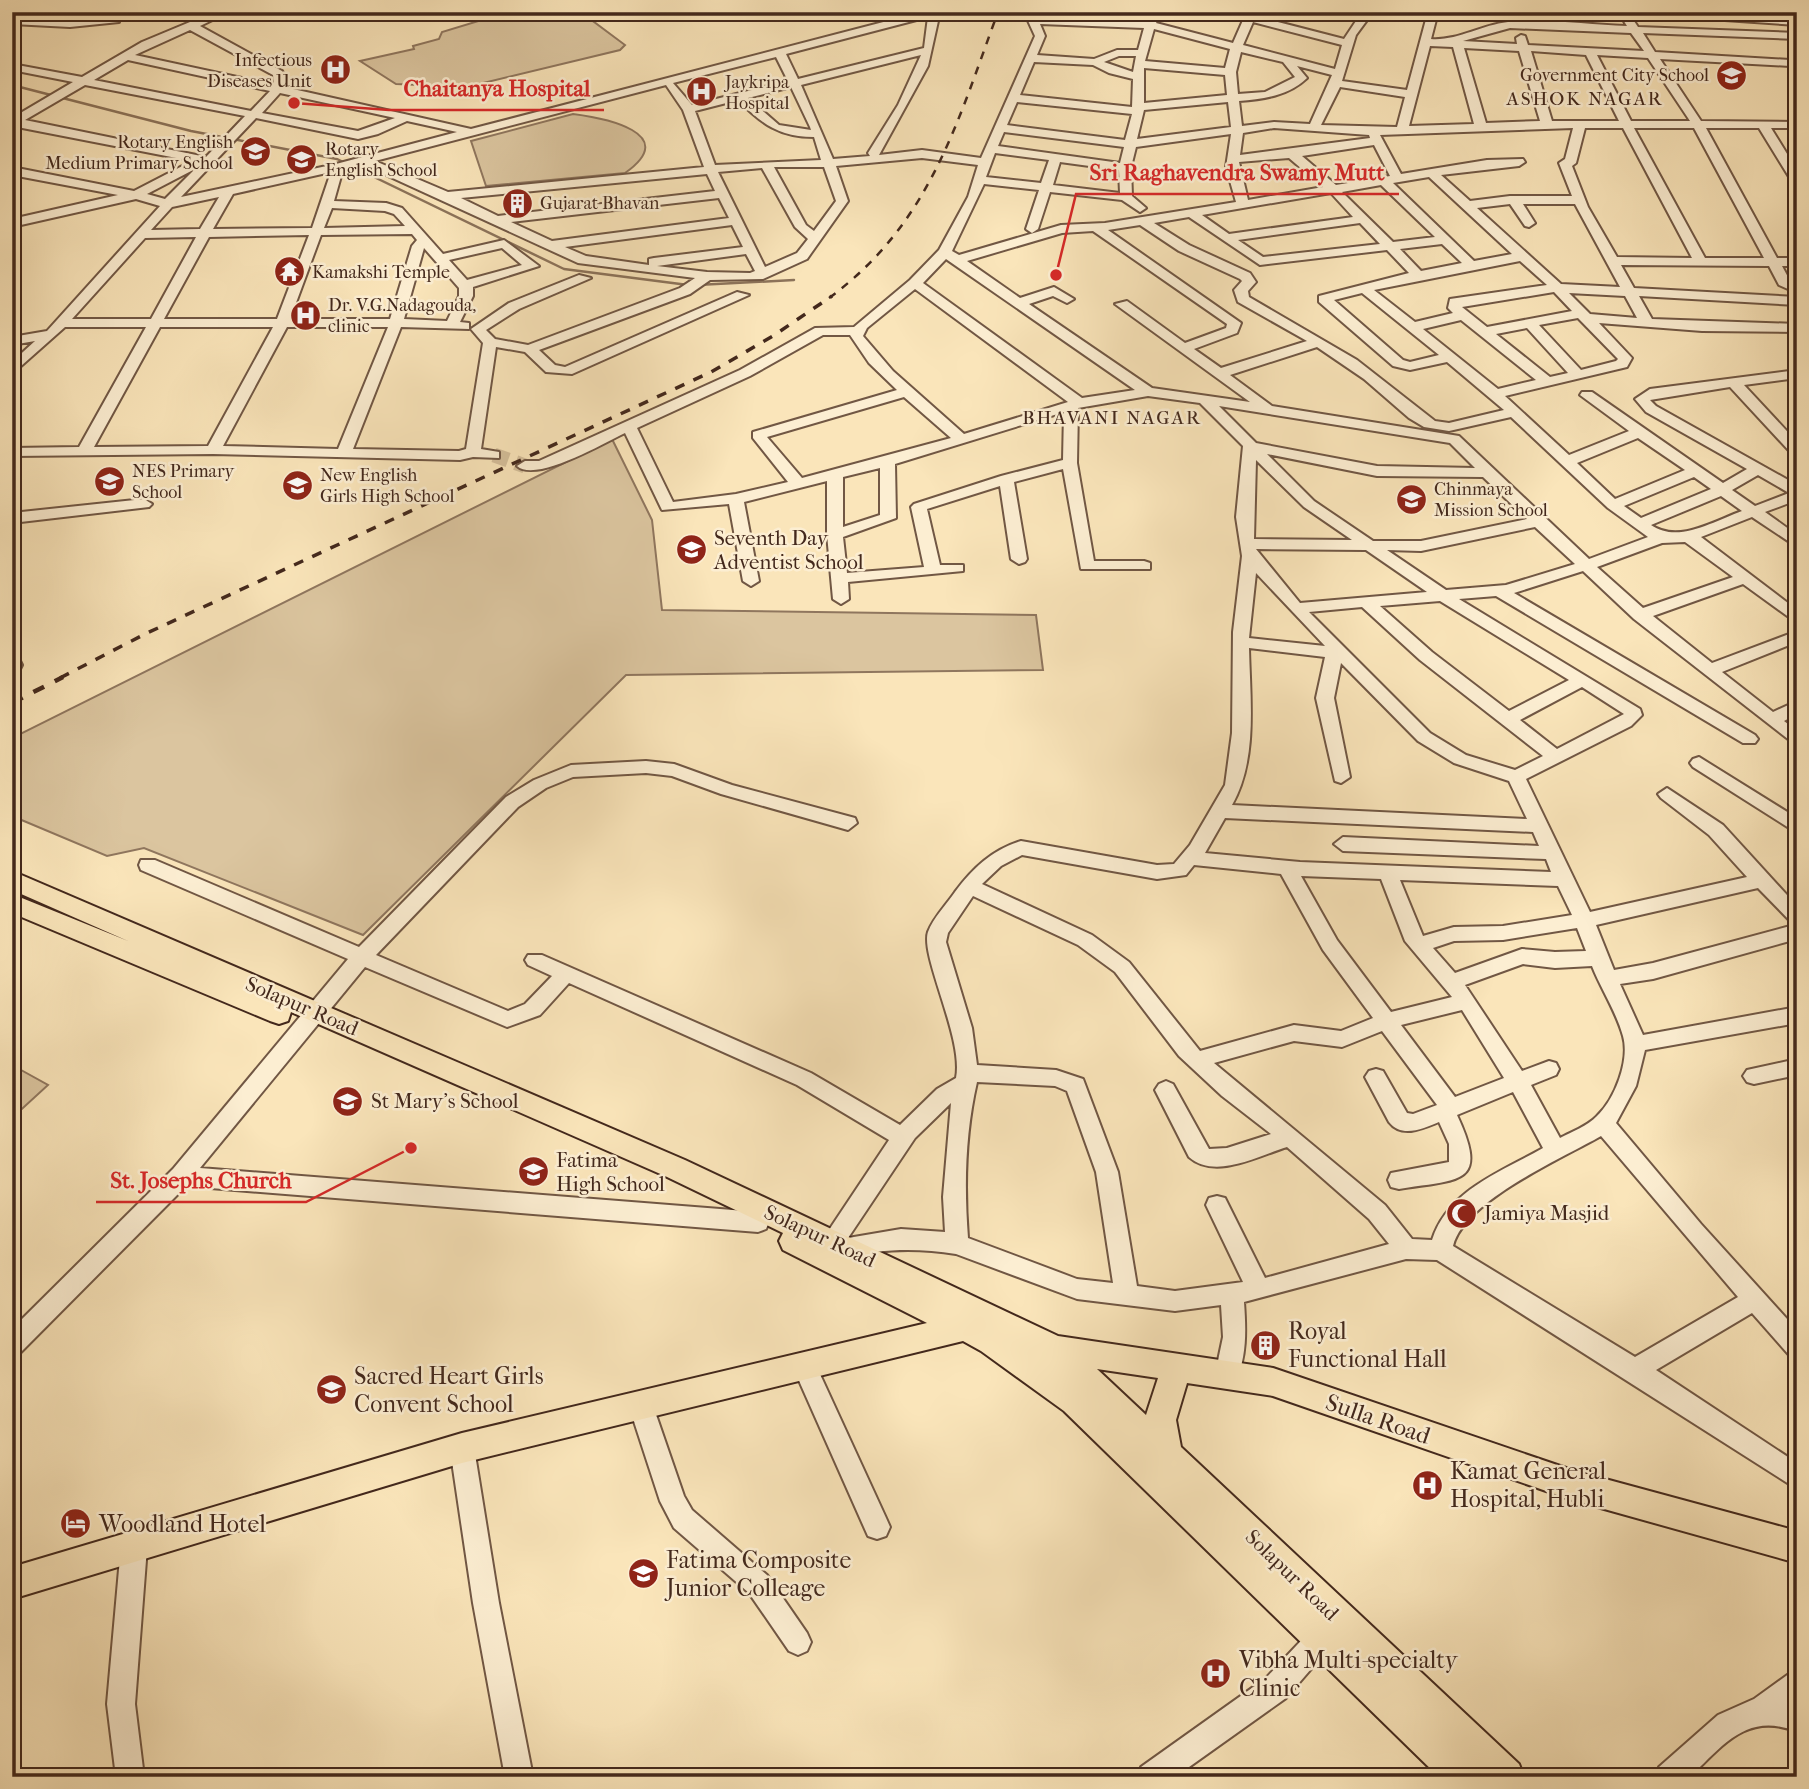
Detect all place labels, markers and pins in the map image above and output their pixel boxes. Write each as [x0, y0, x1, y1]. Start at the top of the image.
place label: Infectious Diseases Unit [207, 50, 313, 92]
hospital icon: Infectious Diseases Unit [318, 53, 352, 87]
school or university icon: Government City School [1715, 58, 1749, 92]
place label: Government City School [1520, 65, 1709, 86]
callout: Chaitanya Hospital [389, 66, 604, 110]
place label: Jaykripa Hospital [723, 72, 790, 114]
hospital icon: Jaykripa Hospital [685, 75, 719, 109]
place label: Rotary English Medium Primary School [45, 132, 233, 174]
school or university icon: Rotary English Medium Primary School [239, 135, 273, 169]
place label: Rotary English School [325, 139, 437, 181]
school or university icon: Rotary English School [285, 142, 319, 176]
callout: Sri Raghavendra Swamy Mutt [1076, 150, 1399, 194]
building icon: Gujarat Bhavan [500, 186, 534, 220]
place label: Gujarat Bhavan [540, 193, 660, 214]
temple icon: Kamakshi Temple [272, 255, 306, 289]
place label: Kamakshi Temple [312, 262, 450, 283]
place label: Dr. V.G.Nadagouda, clinic [328, 295, 477, 337]
hospital icon: Dr. V.G.Nadagouda, clinic [288, 298, 322, 332]
place label: NES Primary School [132, 461, 236, 503]
school or university icon: NES Primary School [92, 464, 126, 498]
place label: New English Girls High School [320, 465, 454, 507]
school or university icon: New English Girls High School [280, 468, 314, 502]
place label: Chinmaya Mission School [1434, 479, 1548, 521]
school or university icon: Chinmaya Mission School [1394, 482, 1428, 516]
place label: Seventh Day Adventist School [713, 526, 864, 574]
school or university icon: Seventh Day Adventist School [674, 533, 708, 567]
school or university icon: St Mary's School [331, 1084, 365, 1118]
place label: St Mary's School [371, 1089, 519, 1113]
place label: Fatima High School [556, 1148, 665, 1196]
school or university icon: Fatima High School [516, 1155, 550, 1189]
callout: St. Josephs Church [96, 1158, 306, 1202]
mosque icon: Jamiya Masjid [1444, 1196, 1478, 1230]
place label: Jamiya Masjid [1482, 1201, 1610, 1225]
place label: Royal Functional Hall [1288, 1317, 1447, 1373]
building icon: Royal Functional Hall [1248, 1328, 1282, 1362]
place label: Sacred Heart Girls Convent School [354, 1362, 544, 1418]
school or university icon: Sacred Heart Girls Convent School [314, 1373, 348, 1407]
place label: Kamat General Hospital, Hubli [1450, 1457, 1606, 1513]
hospital icon: Kamat General Hospital, Hubli [1410, 1468, 1444, 1502]
hotel icon: Woodland Hotel [59, 1507, 93, 1541]
place label: Woodland Hotel [98, 1510, 266, 1538]
place label: Fatima Composite Junior Colleage [664, 1546, 851, 1602]
school or university icon: Fatima Composite Junior Colleage [626, 1557, 660, 1591]
place label: Vibha Multi-specialty Clinic [1238, 1646, 1459, 1702]
hospital icon: Vibha Multi-specialty Clinic [1199, 1657, 1233, 1691]

